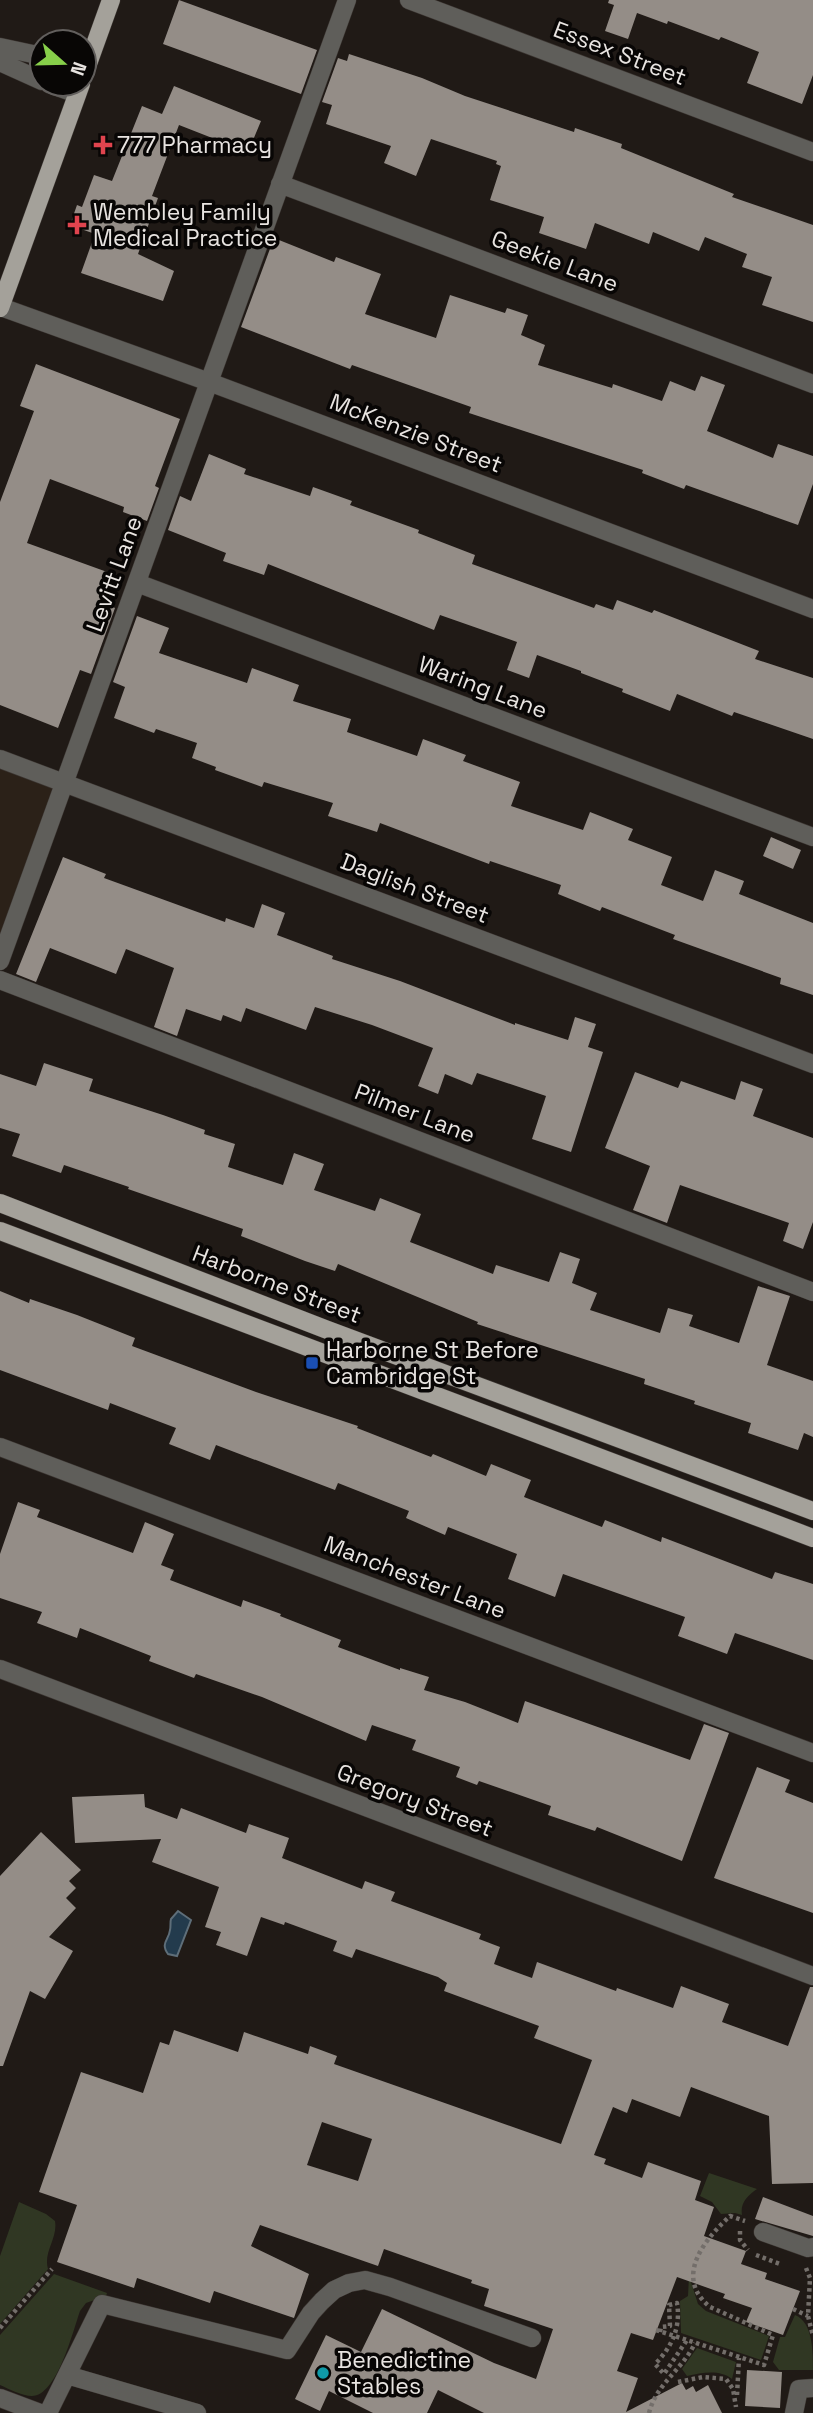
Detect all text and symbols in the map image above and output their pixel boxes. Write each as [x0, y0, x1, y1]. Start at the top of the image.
street label: Essex Street [549, 14, 691, 92]
north arrow [28, 28, 98, 98]
text: N [65, 58, 92, 79]
place label: 777 Pharmacy [117, 130, 272, 160]
marker: 777 Pharmacy [95, 137, 111, 153]
place label: Wembley Family Medical Practice [93, 197, 277, 253]
marker: Wembley Family Medical Practice [67, 215, 87, 235]
street label: Geekie Lane [487, 223, 623, 299]
street label: McKenzie Street [326, 386, 506, 480]
street label: Levitt Lane [79, 512, 149, 636]
street label: Waring Lane [414, 649, 552, 725]
street label: Daglish Street [337, 846, 493, 930]
street label: Pilmer Lane [351, 1076, 479, 1150]
street label: Harborne Street [188, 1238, 366, 1330]
place label: Harborne St Before Cambridge St [326, 1335, 539, 1391]
marker: Harborne St Before Cambridge St [304, 1355, 320, 1371]
street label: Manchester Lane [320, 1529, 510, 1625]
street label: Gregory Street [333, 1756, 497, 1844]
place label: Benedictine Stables [337, 2345, 471, 2401]
marker: Benedictine Stables [315, 2365, 331, 2381]

